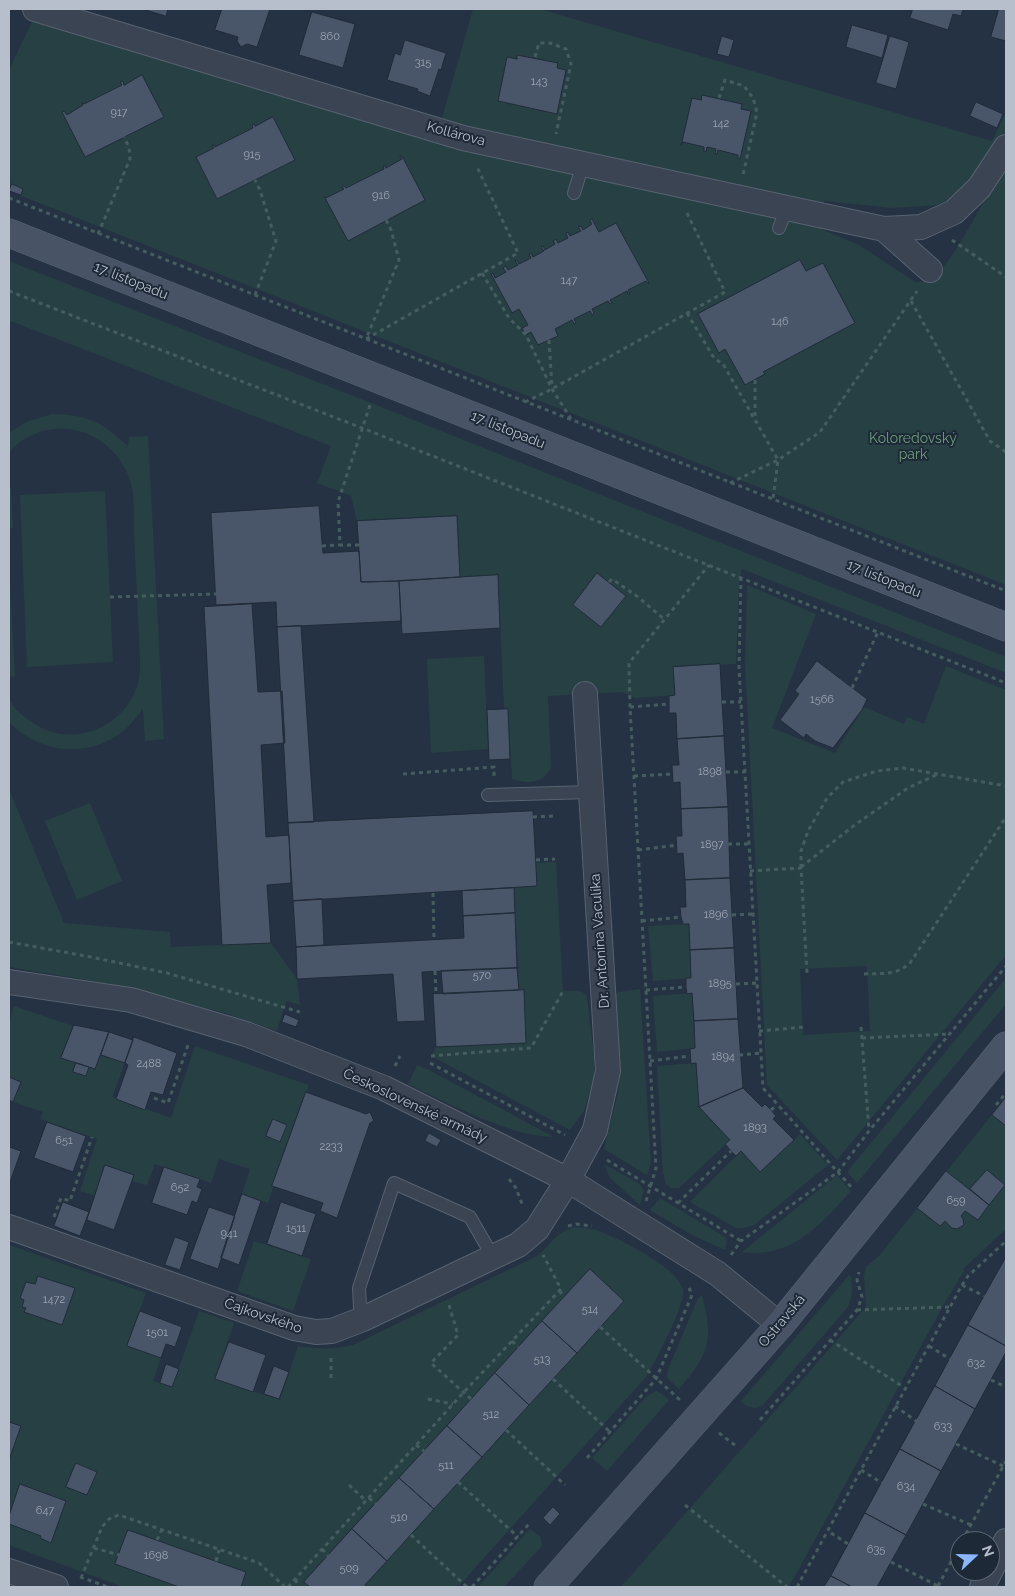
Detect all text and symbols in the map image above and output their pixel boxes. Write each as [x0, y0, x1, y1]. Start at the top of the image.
house number: 860 [320, 30, 340, 44]
house number: 315 [415, 56, 431, 70]
house number: 143 [531, 75, 547, 89]
house number: 917 [111, 106, 127, 120]
house number: 142 [713, 117, 729, 131]
street label: Kollárova [425, 118, 487, 150]
house number: 915 [243, 148, 261, 162]
house number: 916 [372, 189, 390, 203]
street label: 17. listopadu [91, 259, 171, 303]
house number: 147 [561, 274, 577, 288]
house number: 146 [771, 315, 789, 329]
street label: 17. listopadu [468, 408, 548, 452]
park label: Koloredovský park [869, 431, 957, 464]
street label: 17. listopadu [844, 557, 924, 601]
house number: 1566 [810, 693, 834, 707]
house number: 1898 [698, 765, 722, 779]
house number: 1897 [700, 838, 724, 852]
street label: Dr. Antonína Vaculíka [587, 873, 613, 1009]
house number: 1896 [704, 908, 728, 922]
house number: 570 [473, 969, 491, 983]
house number: 1895 [708, 977, 732, 991]
house number: 1894 [711, 1050, 735, 1064]
house number: 2488 [137, 1057, 161, 1071]
street label: Československé armády [340, 1065, 490, 1147]
house number: 1893 [743, 1121, 767, 1135]
house number: 651 [55, 1134, 73, 1148]
house number: 2233 [319, 1140, 343, 1154]
house number: 652 [171, 1181, 189, 1195]
house number: 659 [946, 1194, 966, 1208]
house number: 1511 [286, 1222, 306, 1236]
house number: 941 [220, 1227, 238, 1241]
street label: Ostravská [755, 1291, 809, 1351]
house number: 1472 [43, 1293, 65, 1307]
street label: Čajkovského [222, 1295, 304, 1337]
house number: 514 [582, 1303, 598, 1317]
house number: 1501 [146, 1326, 168, 1340]
house number: 513 [534, 1353, 550, 1367]
house number: 632 [967, 1357, 985, 1371]
house number: 512 [483, 1408, 499, 1422]
house number: 633 [934, 1420, 952, 1434]
house number: 511 [438, 1459, 454, 1473]
house number: 634 [897, 1480, 915, 1494]
house number: 647 [36, 1504, 54, 1518]
house number: 510 [390, 1511, 408, 1525]
north arrow [950, 1531, 1000, 1581]
house number: 635 [867, 1543, 885, 1557]
text: N [979, 1543, 997, 1559]
house number: 1698 [144, 1549, 168, 1563]
house number: 509 [339, 1562, 359, 1576]

